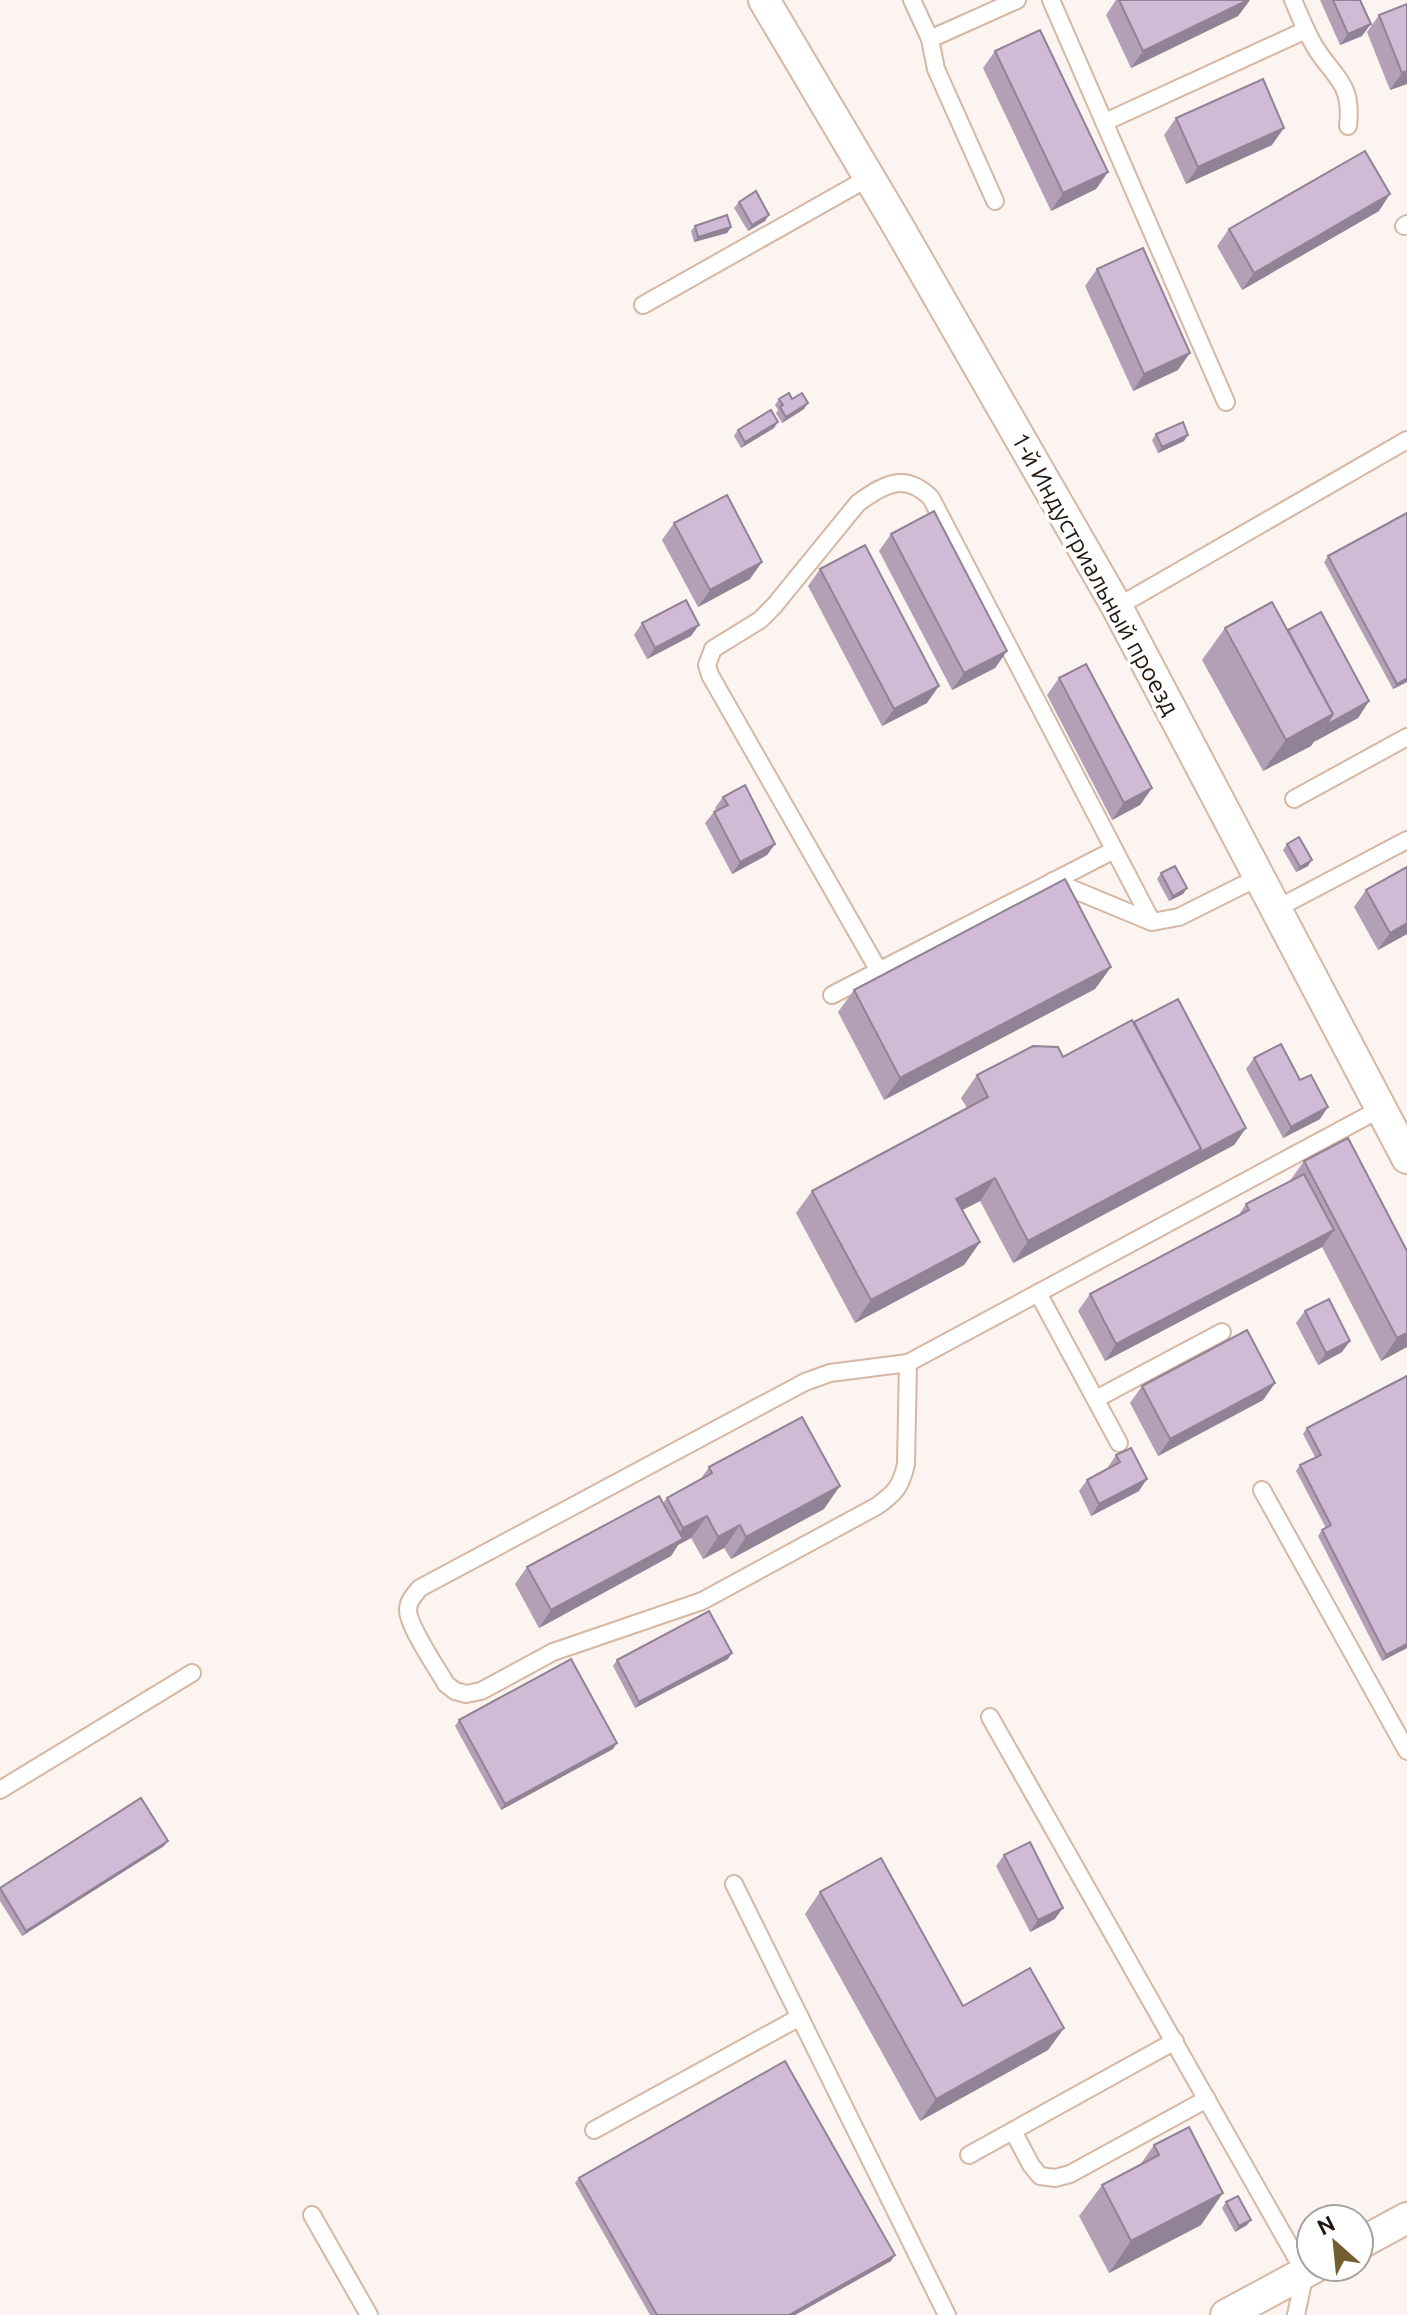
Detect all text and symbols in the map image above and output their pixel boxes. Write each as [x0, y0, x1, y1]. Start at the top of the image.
street label: 1-й Индустриальный проезд [1006, 428, 1185, 720]
north arrow [1295, 2203, 1375, 2283]
text: N [1313, 2210, 1339, 2240]

